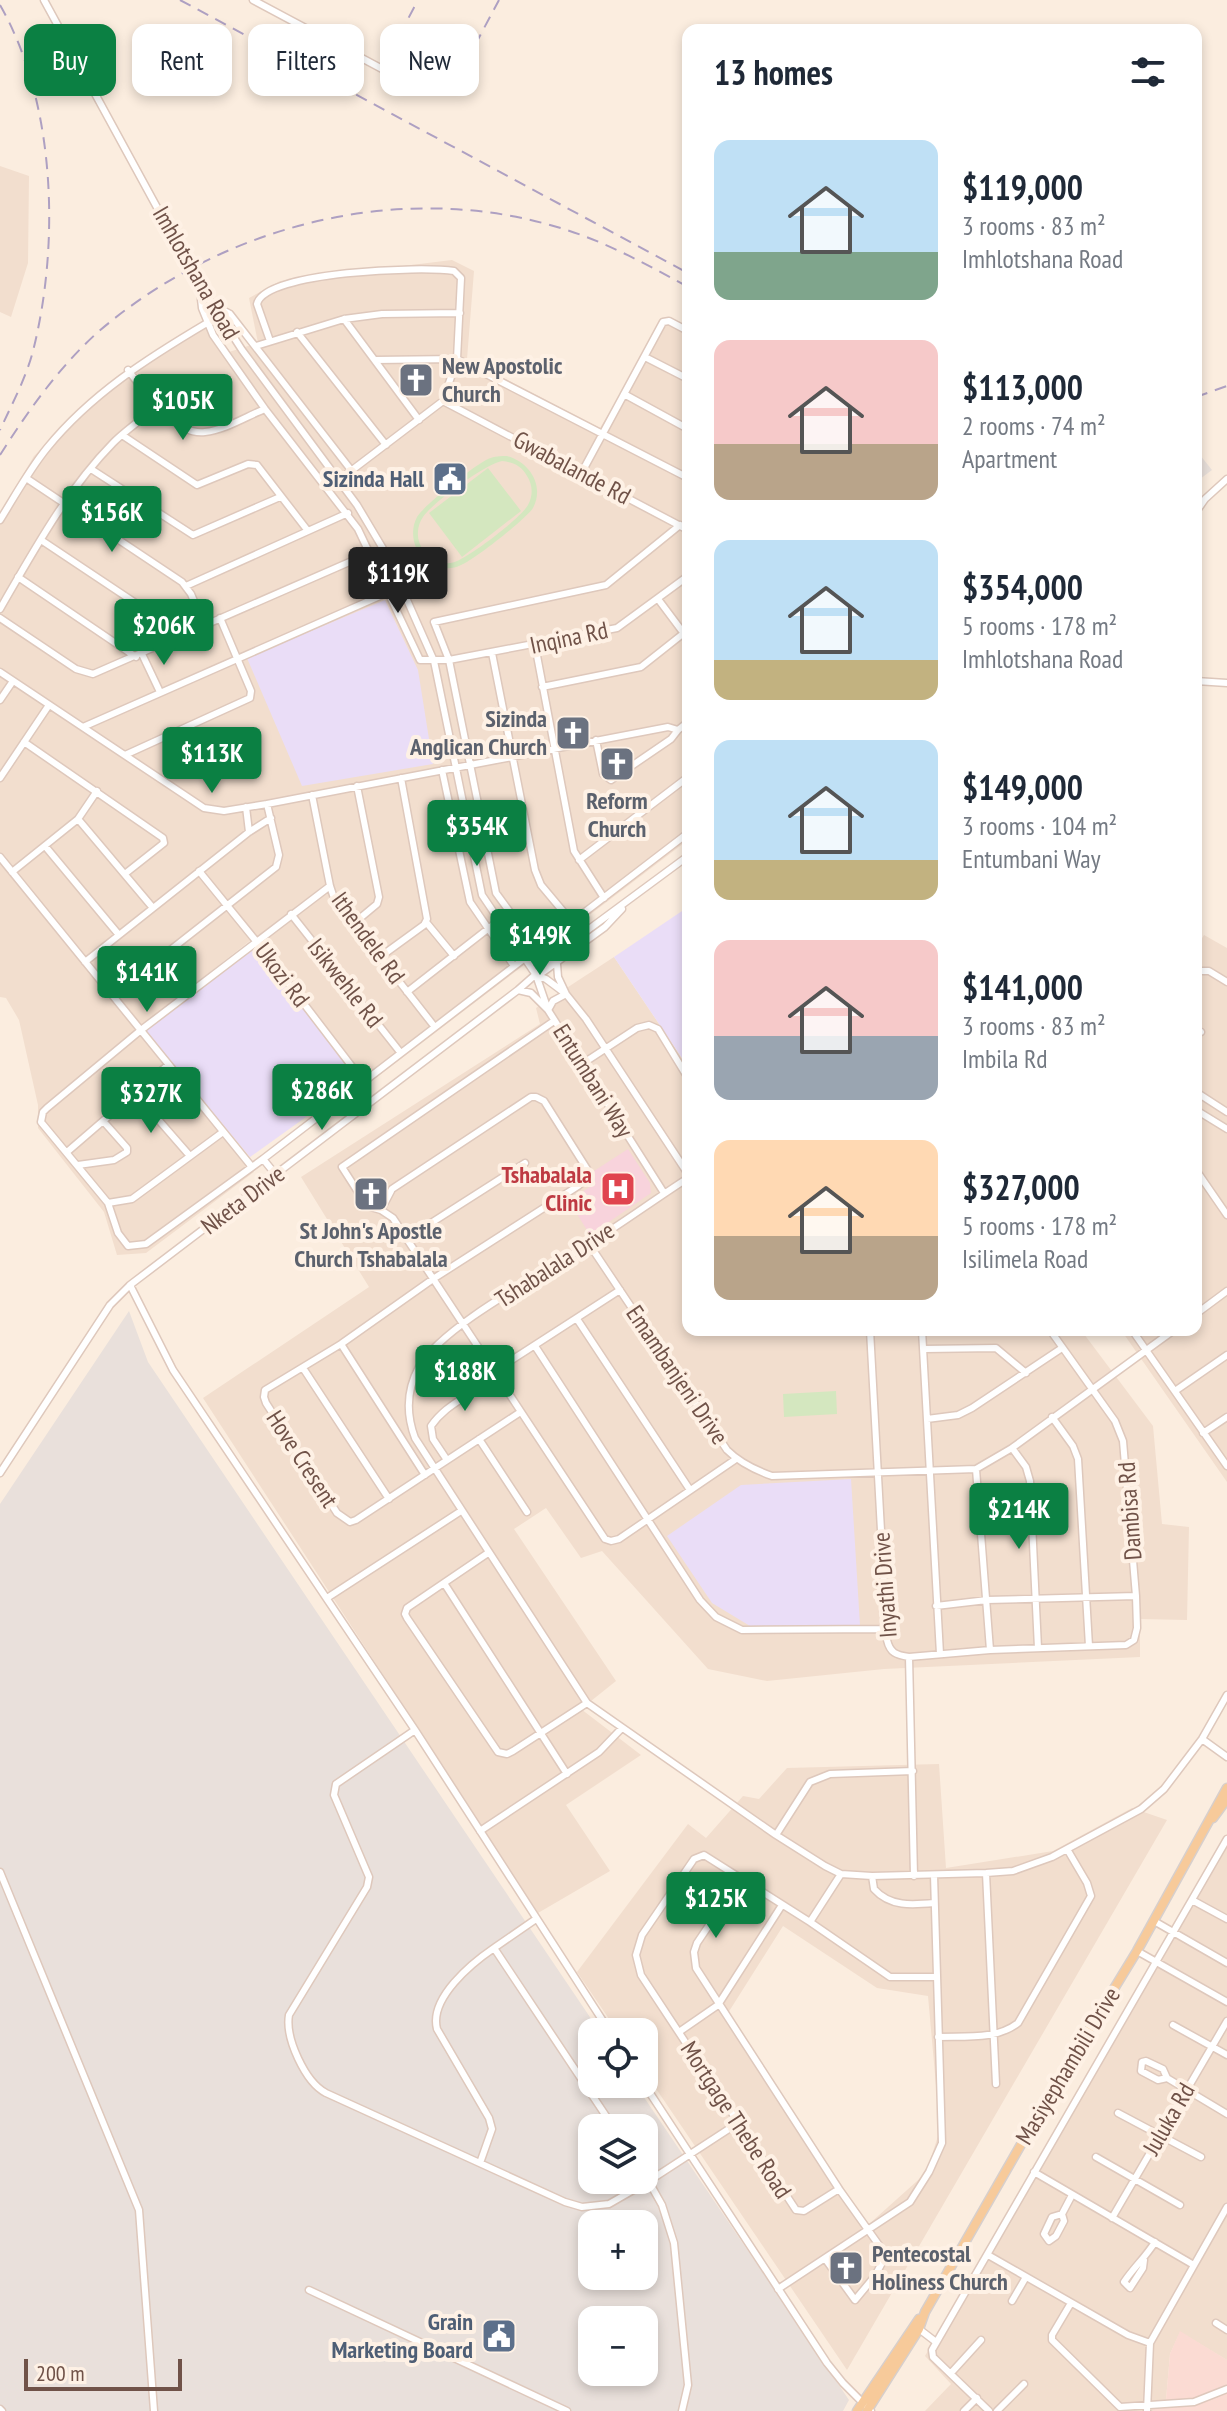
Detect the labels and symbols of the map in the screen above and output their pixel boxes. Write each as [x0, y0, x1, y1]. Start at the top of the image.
street label: Imhlotshana Road [146, 201, 247, 345]
place label: New Apostolic Church [442, 350, 563, 409]
church icon: New Apostolic Church [397, 361, 435, 399]
pin: $105K [127, 374, 239, 442]
street label: Gwabalande Rd [508, 424, 636, 511]
public building icon: Sizinda Hall [431, 460, 469, 498]
place label: Sizinda Hall [323, 463, 424, 494]
pin: $156K [56, 486, 168, 554]
pin: $119K [342, 547, 454, 615]
pin: $206K [108, 599, 220, 667]
street label: Inqina Rd [527, 614, 611, 661]
place label: Sizinda Anglican Church [409, 703, 547, 762]
church icon: Sizinda Anglican Church [554, 714, 592, 752]
pin: $113K [156, 727, 268, 795]
church icon: Reform Church [598, 745, 636, 783]
place label: Reform Church [586, 785, 648, 844]
pin: $354K [421, 800, 533, 868]
street label: Ithendele Rd [325, 886, 412, 990]
pin: $149K [484, 909, 596, 977]
street label: Isikwehle Rd [301, 932, 390, 1034]
street label: Ukozi Rd [248, 936, 317, 1013]
pin: $141K [91, 946, 203, 1014]
street label: Entumbani Way [546, 1018, 640, 1143]
pin: $286K [266, 1064, 378, 1132]
pin: $327K [95, 1067, 207, 1135]
street label: Nketa Drive [195, 1158, 291, 1241]
place label: Tshabalala Clinic [502, 1159, 593, 1218]
hospital icon: Tshabalala Clinic [599, 1170, 637, 1208]
church icon: St John's Apostle Church Tshabalala [352, 1175, 390, 1213]
place label: St John's Apostle Church Tshabalala [294, 1215, 448, 1274]
street label: Tshabalala Drive [489, 1215, 620, 1315]
street label: Emambanjeni Drive [619, 1299, 735, 1450]
pin: $188K [409, 1345, 521, 1413]
street label: Hove Cresent [260, 1404, 345, 1513]
street label: Dambisa Rd [1111, 1461, 1148, 1561]
pin: $214K [963, 1483, 1075, 1551]
street label: Inyathi Drive [865, 1531, 904, 1639]
pin: $125K [660, 1872, 772, 1940]
street label: Masiyephambili Drive [1008, 1981, 1127, 2150]
street label: Mortgage Thebe Road [674, 2035, 799, 2204]
street label: Juluka Rd [1135, 2077, 1202, 2161]
place label: Pentecostal Holiness Church [872, 2238, 1008, 2297]
church icon: Pentecostal Holiness Church [827, 2249, 865, 2287]
place label: Grain Marketing Board [331, 2306, 473, 2365]
public building icon: Grain Marketing Board [480, 2317, 518, 2355]
scale bar [24, 2355, 182, 2391]

